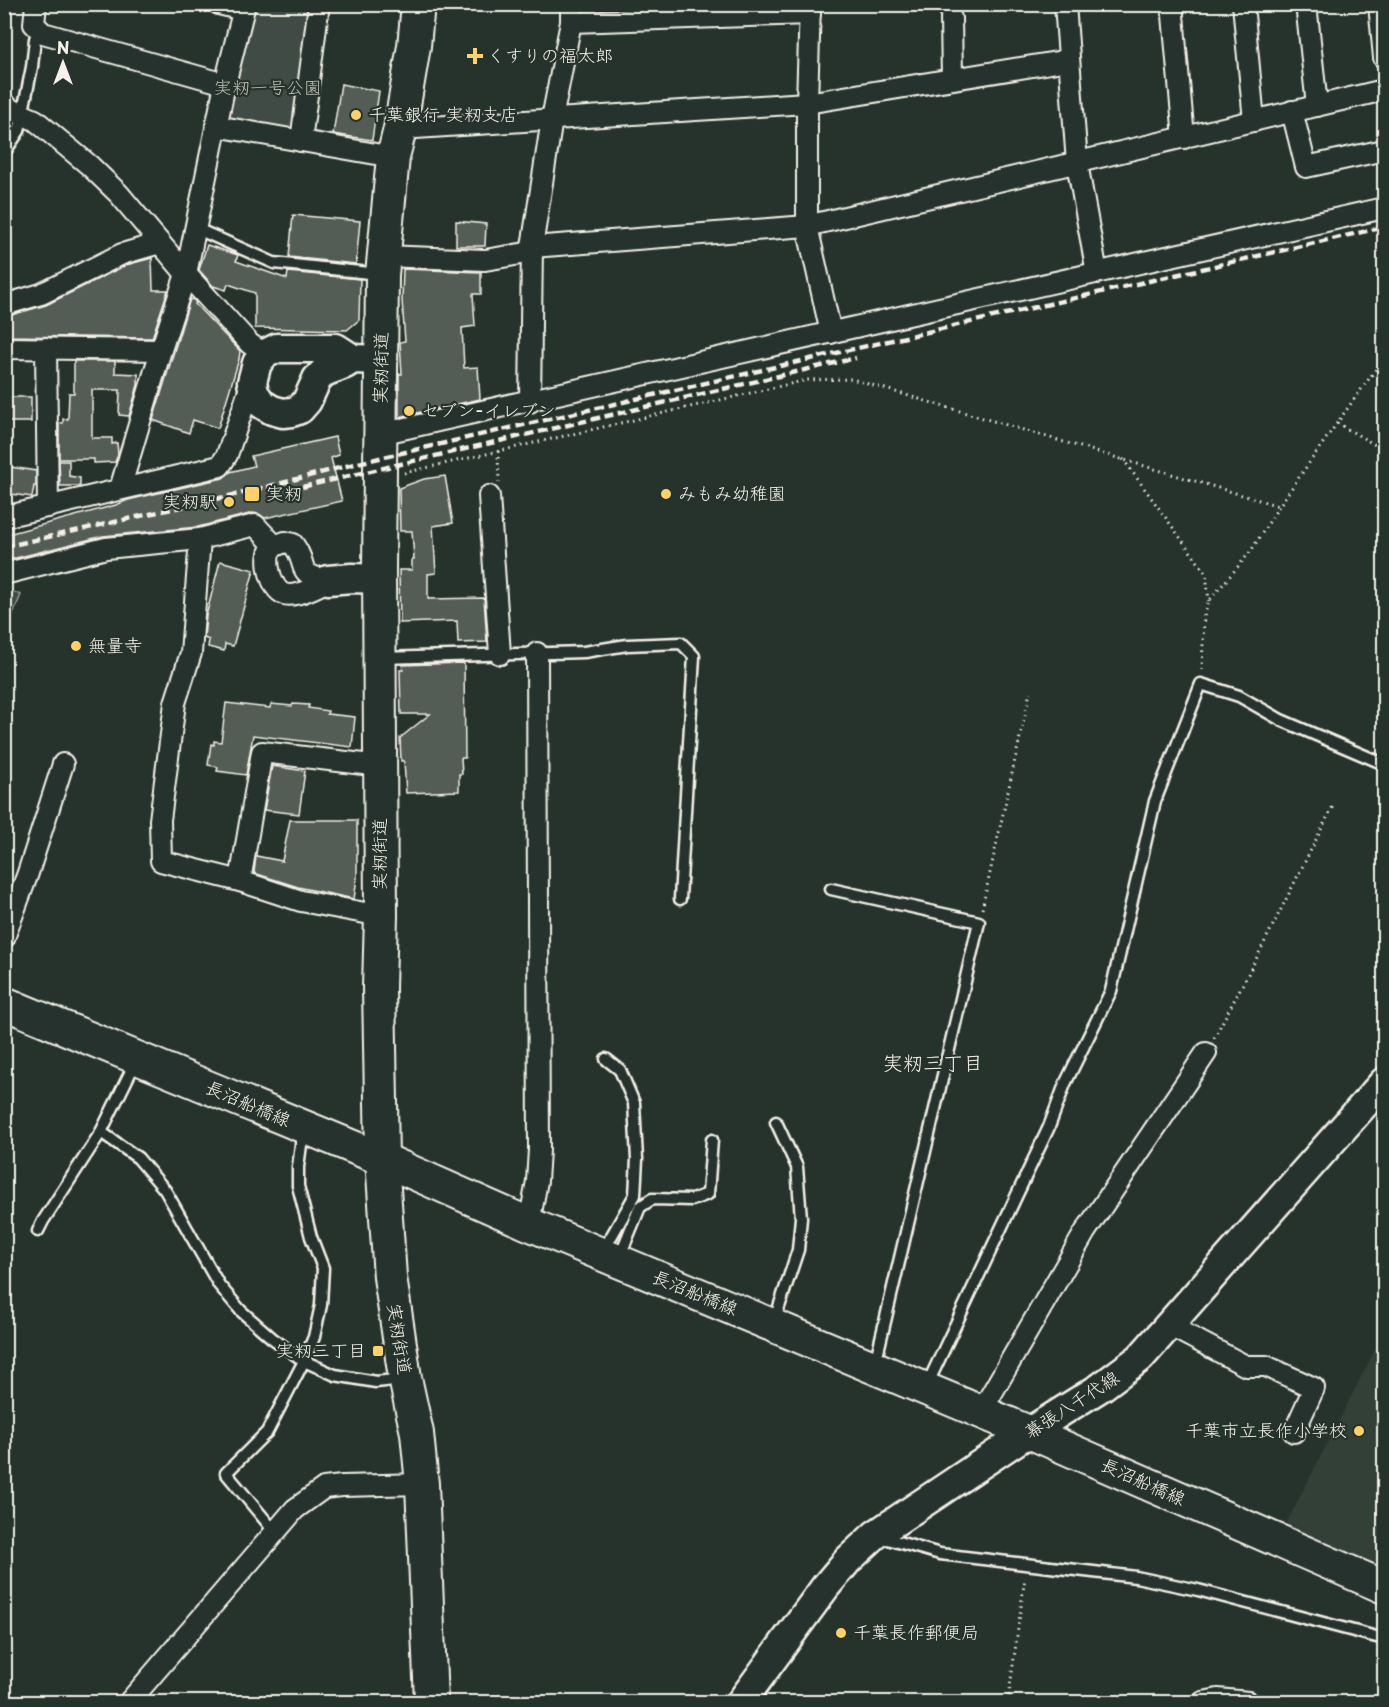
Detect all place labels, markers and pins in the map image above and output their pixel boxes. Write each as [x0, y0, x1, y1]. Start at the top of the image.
place label: くすりの福太郎 [487, 41, 613, 68]
marker: くすりの福太郎 [468, 49, 482, 63]
place label: 千葉銀行 実籾支店 [368, 100, 518, 127]
marker: 千葉銀行 実籾支店 [349, 108, 363, 122]
place label: セブン-イレブン [421, 396, 556, 423]
marker: セブン-イレブン [402, 404, 416, 418]
place label: 実籾 [266, 479, 302, 506]
place label: みもみ幼稚園 [678, 479, 786, 506]
marker: 実籾 [243, 485, 261, 503]
place label: 実籾駅 [163, 487, 217, 514]
marker: みもみ幼稚園 [659, 487, 673, 501]
marker: 実籾駅 [222, 495, 236, 509]
place label: 無量寺 [88, 631, 142, 658]
marker: 無量寺 [69, 639, 83, 653]
place label: 実籾三丁目 [276, 1336, 366, 1363]
marker: 実籾三丁目 [371, 1344, 385, 1358]
place label: 千葉市立長作小学校 [1185, 1416, 1347, 1443]
marker: 千葉市立長作小学校 [1352, 1424, 1366, 1438]
place label: 千葉長作郵便局 [853, 1618, 979, 1645]
marker: 千葉長作郵便局 [834, 1626, 848, 1640]

